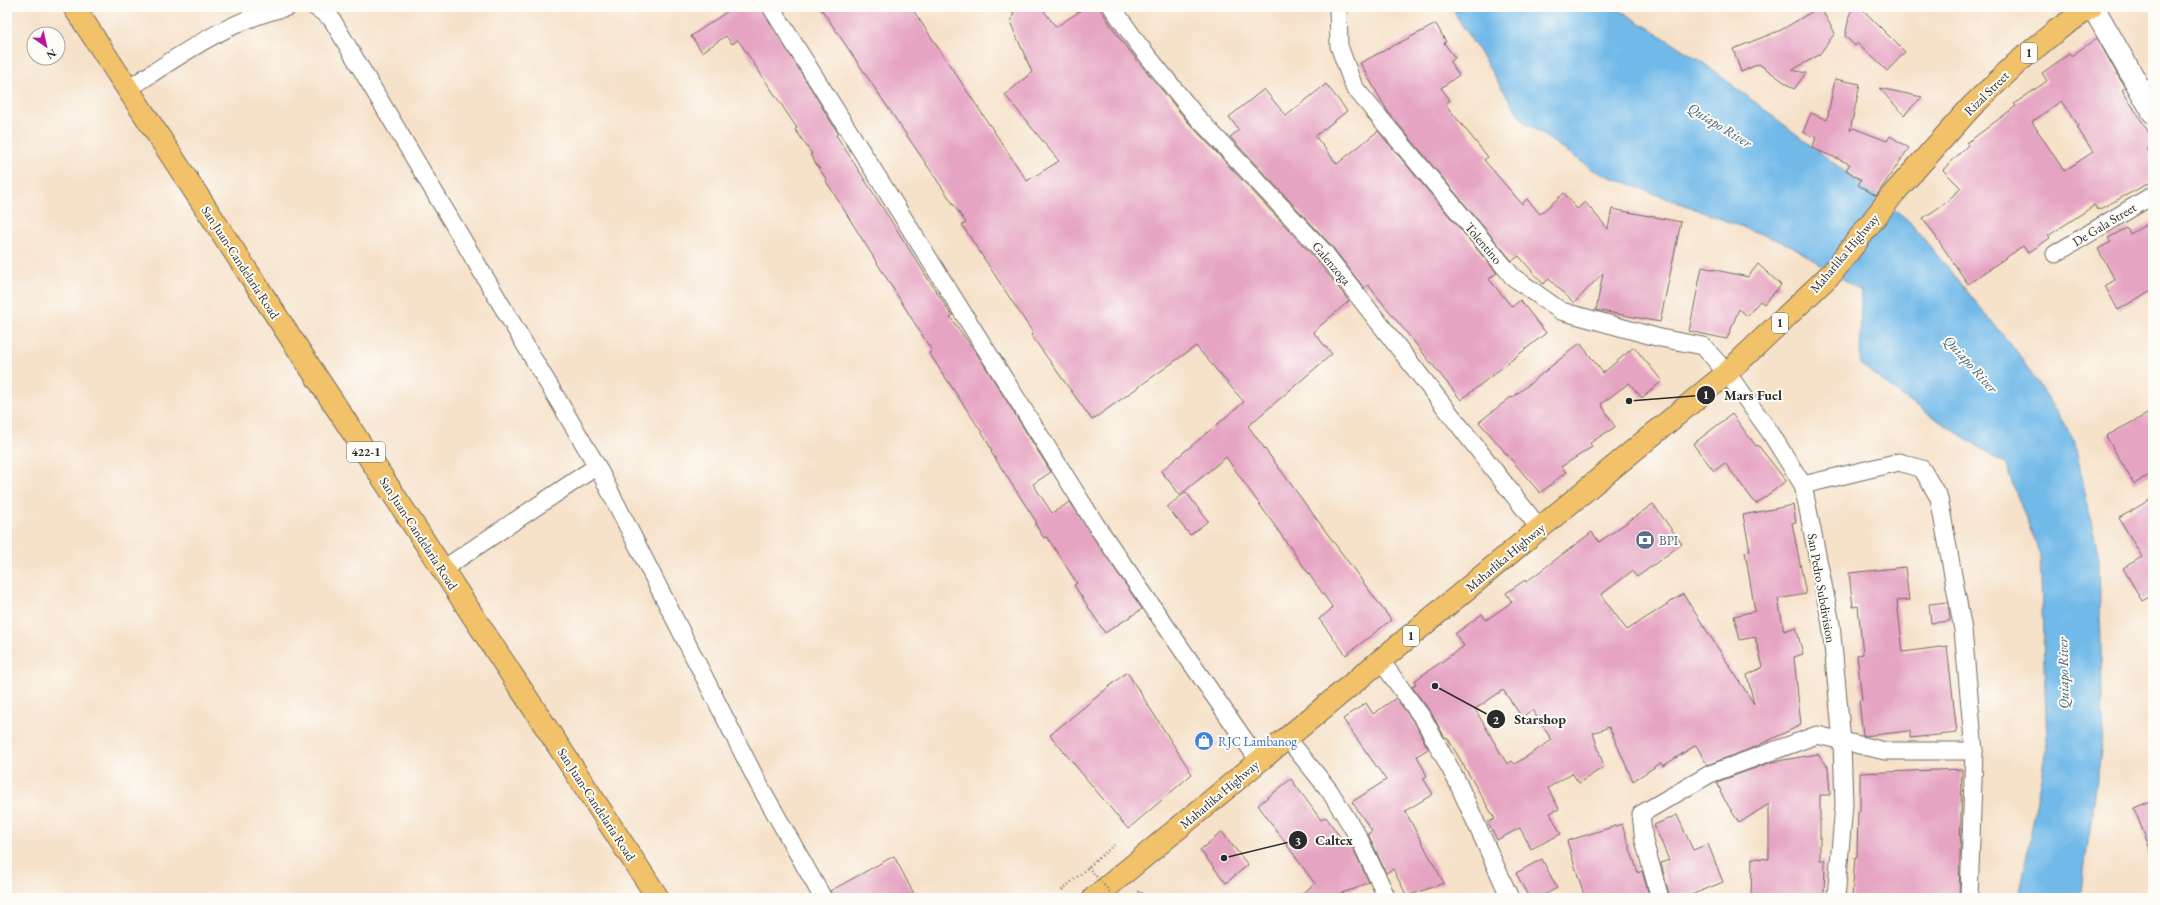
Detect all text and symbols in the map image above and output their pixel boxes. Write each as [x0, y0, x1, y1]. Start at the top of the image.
north arrow [26, 26, 66, 66]
road number: 1 [2021, 43, 2037, 63]
text: N [44, 46, 59, 63]
street label: Rizal Street [1960, 67, 2012, 119]
water label: Quiapo River [1685, 98, 1756, 152]
street label: De Gala Street [2069, 199, 2139, 250]
street label: San Juan-Candelaria Road [198, 203, 284, 322]
street label: Maharlika Highway [1806, 210, 1883, 296]
street label: Tolentino [1461, 219, 1506, 268]
street label: Galenzoga [1308, 238, 1355, 289]
road number: 1 [1772, 313, 1788, 333]
water label: Quiapo River [1940, 331, 2002, 397]
callout: Mars Fuel [1696, 382, 1790, 408]
text: Mars Fuel [1724, 386, 1782, 404]
text: 1 [1703, 387, 1709, 403]
road number: 422-1 [347, 442, 385, 462]
street label: San Juan-Candelaria Road [376, 474, 462, 593]
street label: Maharlika Highway [1462, 519, 1549, 595]
bank icon: BPI [1634, 529, 1656, 551]
place label: BPI [1659, 532, 1679, 549]
street label: San Pedro Subdivision [1803, 532, 1840, 644]
road number: 1 [1403, 626, 1419, 646]
water label: Quiapo River [2053, 636, 2073, 709]
callout: Starshop [1486, 706, 1573, 732]
text: Starshop [1514, 710, 1566, 728]
text: 2 [1493, 712, 1500, 728]
shop icon: RJC Lambanog [1193, 730, 1215, 752]
place label: RJC Lambanog [1218, 733, 1297, 750]
street label: San Juan-Candelaria Road [554, 745, 640, 864]
street label: Maharlika Highway [1176, 756, 1263, 832]
callout: Caltex [1288, 827, 1361, 853]
text: Caltex [1315, 831, 1353, 849]
text: 3 [1295, 833, 1301, 849]

